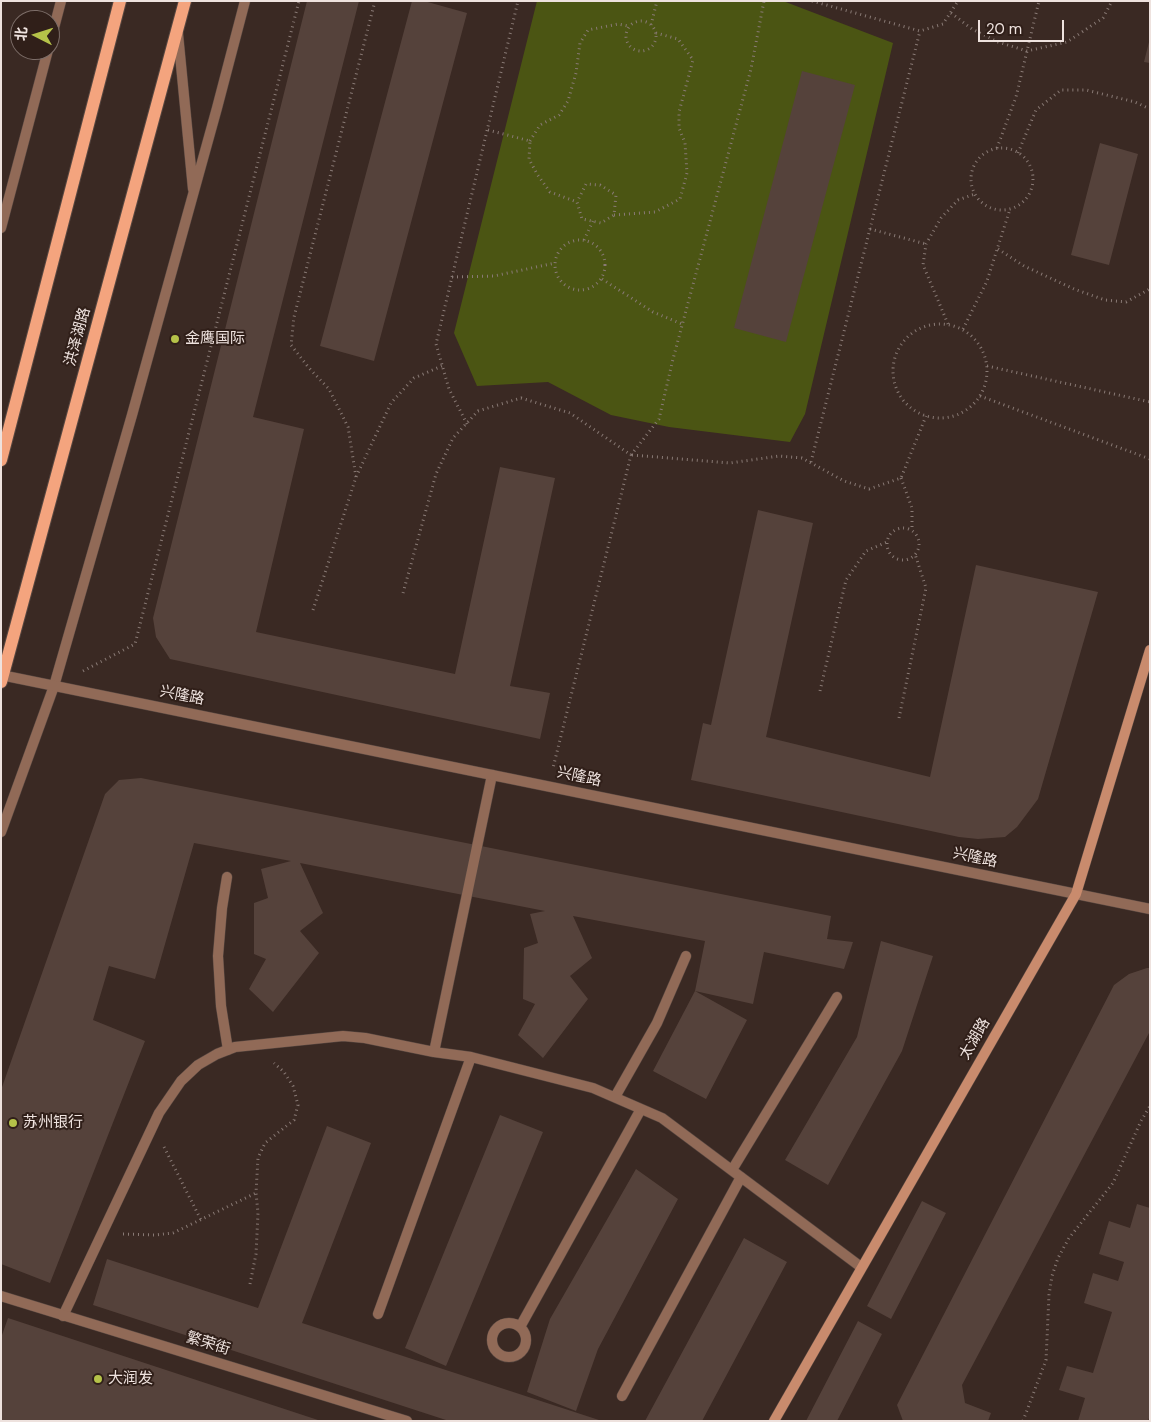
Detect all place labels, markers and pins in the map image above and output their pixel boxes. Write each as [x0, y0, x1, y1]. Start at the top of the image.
place label: 金鹰国际 [185, 330, 245, 348]
marker: 金鹰国际 [169, 333, 181, 345]
place label: 苏州银行 [23, 1114, 83, 1132]
marker: 苏州银行 [7, 1117, 19, 1129]
place label: 大润发 [108, 1370, 153, 1388]
marker: 大润发 [92, 1373, 104, 1385]

